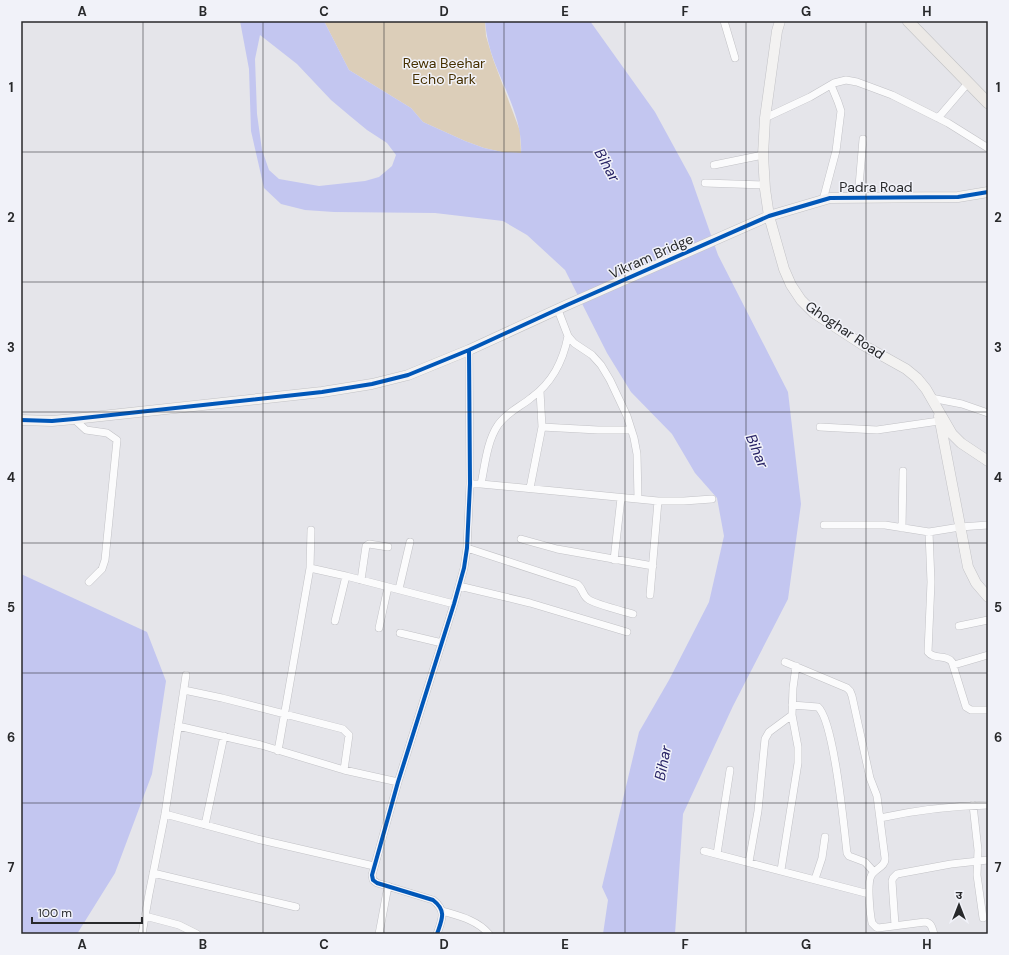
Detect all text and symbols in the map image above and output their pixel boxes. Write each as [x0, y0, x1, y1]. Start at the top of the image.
text: A [77, 3, 87, 20]
text: B [199, 3, 207, 20]
text: C [319, 3, 329, 20]
text: D [439, 3, 449, 20]
text: E [561, 3, 569, 20]
text: F [681, 3, 689, 20]
text: G [801, 3, 811, 20]
text: H [922, 3, 932, 20]
park label: Rewa Beehar Echo Park [403, 54, 485, 88]
text: 1 [9, 79, 13, 96]
text: 1 [996, 79, 1000, 96]
water label: Bihar [590, 145, 624, 186]
street label: Padra Road [839, 178, 913, 196]
text: 2 [7, 209, 15, 226]
text: 2 [994, 209, 1002, 226]
street label: Vikram Bridge [606, 229, 696, 283]
street label: Ghoghar Road [802, 297, 888, 363]
text: 3 [7, 339, 15, 356]
text: 3 [994, 339, 1002, 356]
water label: Bihar [741, 431, 773, 471]
text: 4 [7, 469, 15, 486]
text: 4 [994, 469, 1002, 486]
text: 5 [7, 599, 15, 616]
text: 5 [994, 599, 1002, 616]
text: 6 [7, 729, 15, 746]
text: 6 [994, 729, 1002, 746]
water label: Bihar [650, 743, 676, 782]
text: 7 [8, 859, 15, 876]
text: 7 [995, 859, 1002, 876]
north arrow [939, 885, 979, 925]
text: उ [956, 888, 963, 902]
scale bar [32, 899, 142, 925]
text: 100 m [38, 905, 72, 921]
text: A [77, 936, 87, 953]
text: B [199, 936, 207, 953]
text: C [319, 936, 329, 953]
text: D [439, 936, 449, 953]
text: E [561, 936, 569, 953]
text: F [681, 936, 689, 953]
text: G [801, 936, 811, 953]
text: H [922, 936, 932, 953]

